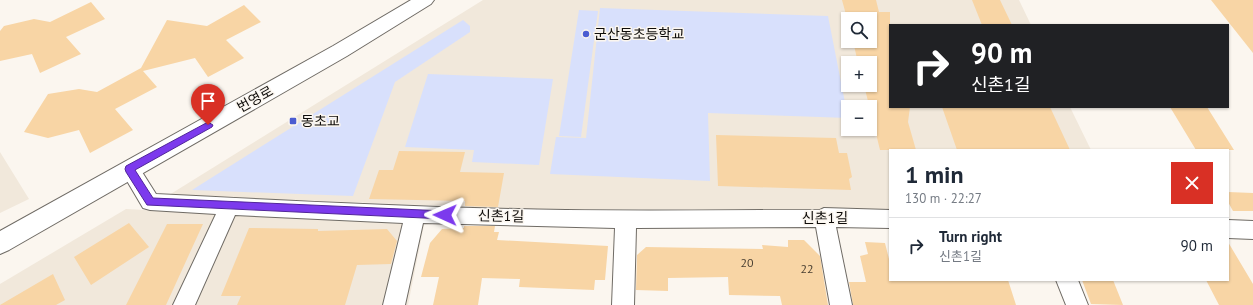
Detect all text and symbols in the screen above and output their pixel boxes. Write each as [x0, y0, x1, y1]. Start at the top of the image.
map controls [841, 12, 877, 136]
button: search [841, 12, 877, 48]
place label: 군산동초등학교 [594, 25, 684, 43]
marker: 군산동초등학교 [581, 29, 591, 39]
text: 90 m [971, 34, 1032, 71]
icon: right [905, 40, 957, 92]
button: + [841, 56, 877, 92]
text: 신촌1길 [971, 73, 1031, 96]
street label: 번영로 [234, 82, 276, 116]
pin [191, 84, 225, 125]
icon: arrive [197, 90, 219, 112]
button: − [841, 100, 877, 136]
place label: 동초교 [301, 112, 340, 130]
marker: 동초교 [288, 116, 298, 126]
text: 1 min [905, 159, 964, 190]
button: close [1171, 162, 1213, 204]
text: 130 m · 22:27 [905, 190, 982, 207]
position arrow [424, 194, 466, 236]
street label: 신촌1길 [478, 207, 524, 225]
street label: 신촌1길 [802, 209, 848, 227]
text: Turn right [939, 227, 1002, 246]
icon: right [905, 235, 927, 257]
text: 90 m [1180, 236, 1213, 255]
text: 신촌1길 [939, 248, 982, 265]
house number: 20 [740, 255, 754, 270]
house number: 22 [800, 261, 814, 276]

